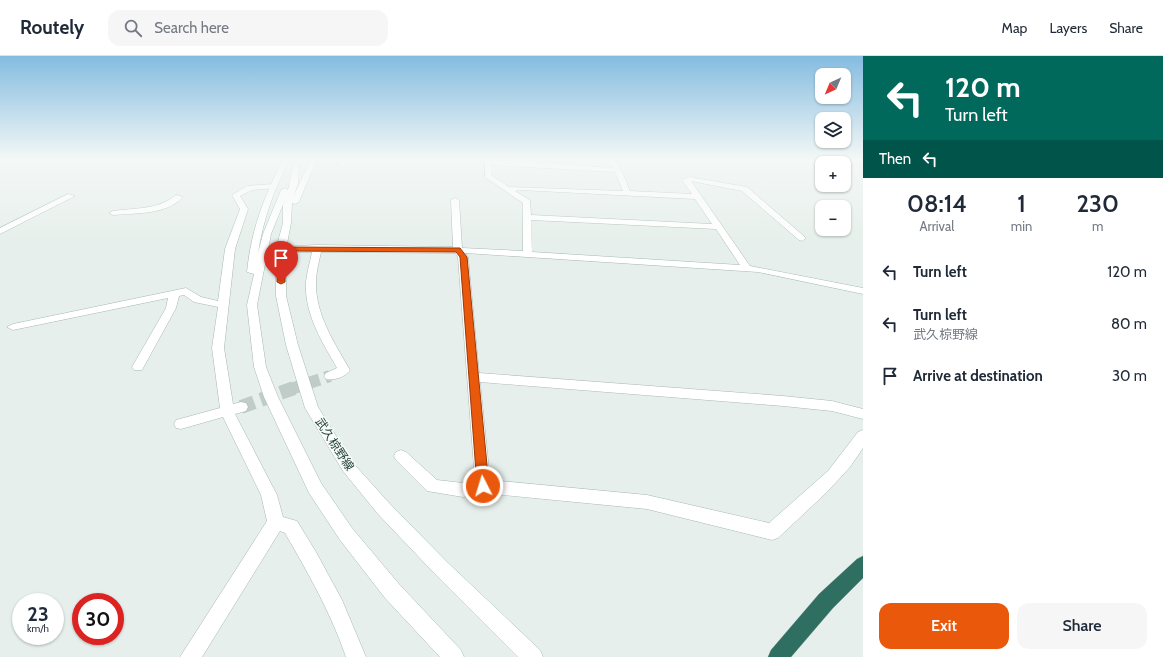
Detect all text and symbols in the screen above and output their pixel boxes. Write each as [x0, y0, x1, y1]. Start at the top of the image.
search box [108, 10, 388, 46]
text: Routely [20, 16, 84, 39]
icon: search [122, 17, 144, 39]
text: Search here [154, 19, 229, 37]
text: Map [1002, 19, 1027, 37]
text: Layers [1049, 19, 1087, 37]
text: Share [1109, 19, 1143, 37]
north arrow [815, 68, 851, 104]
map controls [815, 68, 851, 236]
text: 120 m [945, 70, 1021, 104]
icon: left [879, 72, 931, 124]
text: Turn left [945, 104, 1008, 126]
button: layers [815, 112, 851, 148]
icon: left [919, 148, 941, 170]
text: Then [879, 150, 911, 168]
button: + [815, 156, 851, 192]
text: 08:14 [907, 189, 967, 218]
text: 1 [1017, 189, 1026, 218]
text: 230 [1076, 189, 1119, 218]
button: − [815, 200, 851, 236]
text: Arrival [920, 218, 954, 234]
text: min [1011, 218, 1032, 234]
text: m [1092, 218, 1103, 234]
pin [264, 241, 298, 282]
icon: arrive [270, 247, 292, 269]
icon: left [879, 261, 901, 283]
text: Turn left [913, 263, 967, 281]
text: 120 m [1107, 263, 1147, 281]
text: Turn left [913, 306, 967, 324]
icon: left [879, 313, 901, 335]
text: 80 m [1111, 315, 1147, 333]
text: 武久椋野線 [913, 326, 978, 342]
icon: arrive [879, 365, 901, 387]
text: Arrive at destination [913, 367, 1043, 385]
text: 30 m [1112, 367, 1147, 385]
street label: 武久椋野線 [312, 415, 358, 473]
position arrow [462, 465, 504, 507]
speed limit sign: 30 [72, 593, 124, 645]
text: 23 [27, 602, 49, 626]
button: Exit [879, 603, 1009, 649]
button: Share [1017, 603, 1147, 649]
text: km/h [27, 622, 49, 635]

